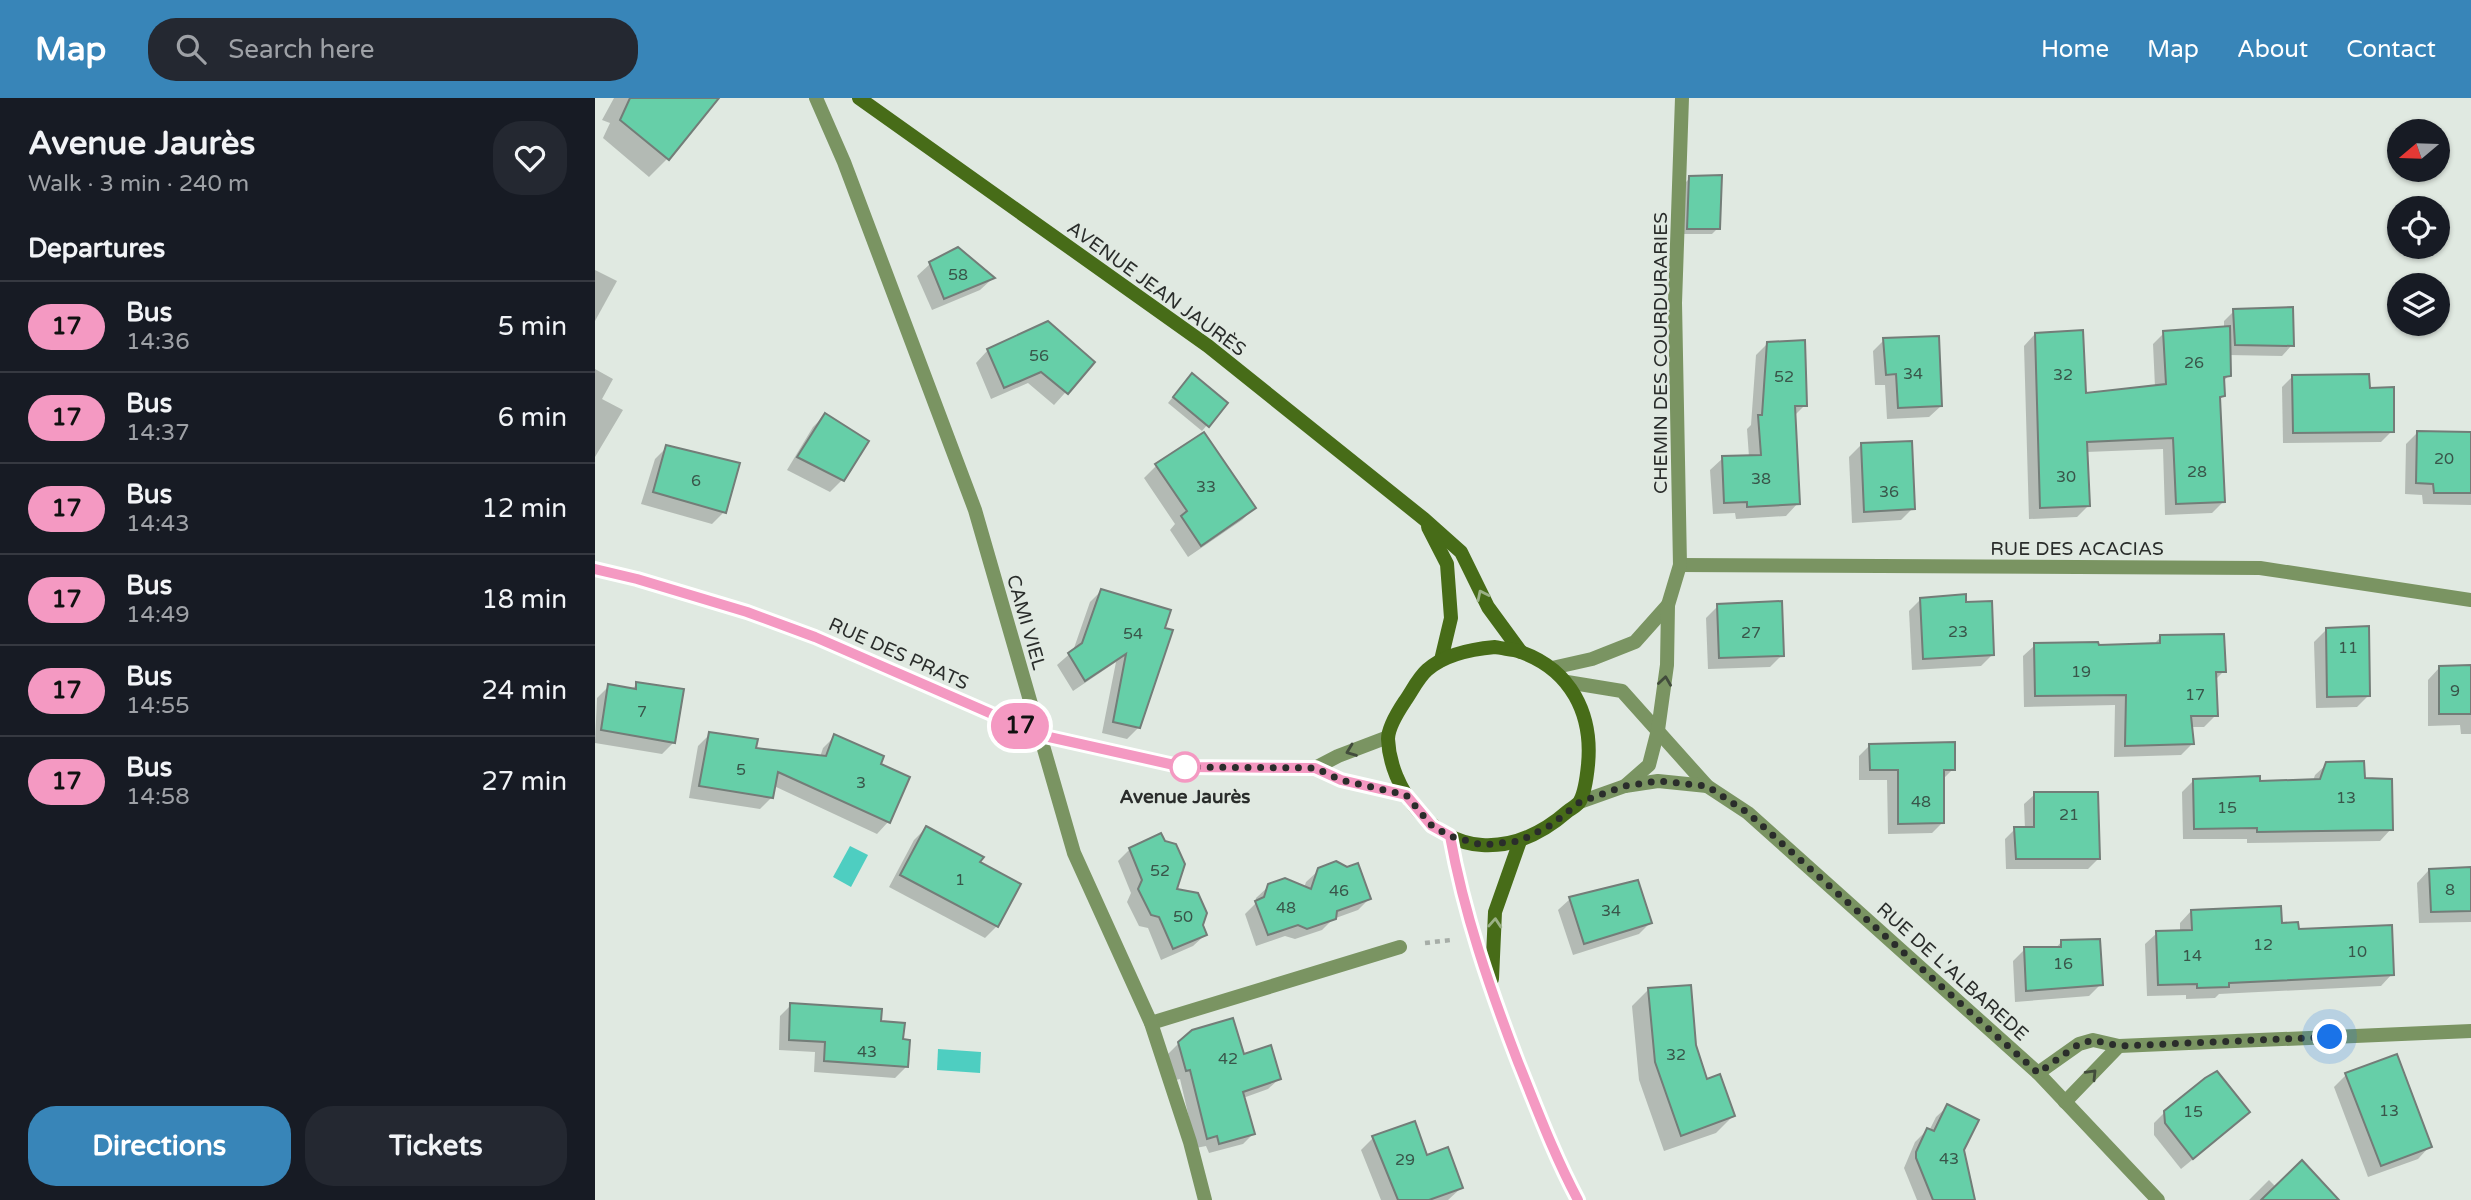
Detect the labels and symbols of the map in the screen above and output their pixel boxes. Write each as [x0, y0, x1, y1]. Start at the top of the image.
north arrow [2387, 119, 2450, 182]
street label: CHEMIN DES COURDURARIES [1650, 212, 1672, 494]
street label: AVENUE JEAN JAURÈS [1063, 217, 1250, 361]
house number: 58 [948, 265, 968, 285]
house number: 56 [1029, 346, 1049, 366]
house number: 26 [2184, 353, 2204, 373]
house number: 34 [1903, 364, 1923, 384]
house number: 32 [2053, 365, 2073, 385]
house number: 52 [1774, 367, 1794, 387]
house number: 20 [2434, 449, 2454, 469]
house number: 28 [2187, 462, 2207, 482]
house number: 30 [2056, 467, 2076, 487]
house number: 38 [1751, 469, 1771, 489]
house number: 6 [691, 471, 701, 491]
house number: 33 [1196, 477, 1216, 497]
house number: 36 [1879, 482, 1899, 502]
street label: RUE DES ACACIAS [1990, 538, 2164, 560]
street label: CAMI VIEL [1002, 572, 1050, 672]
one-way arrow [1477, 590, 1491, 602]
street label: RUE DES PRATS [825, 613, 972, 695]
house number: 23 [1948, 622, 1968, 642]
house number: 27 [1741, 623, 1761, 643]
house number: 54 [1123, 624, 1143, 644]
house number: 11 [2338, 638, 2358, 658]
house number: 19 [2071, 662, 2091, 682]
one-way arrow [1657, 676, 1672, 687]
house number: 9 [2450, 681, 2460, 701]
house number: 17 [2185, 685, 2205, 705]
house number: 7 [637, 702, 647, 722]
line badge: 17 [989, 703, 1052, 749]
one-way arrow [1345, 743, 1357, 757]
marker: Avenue Jaurès [1170, 752, 1200, 782]
house number: 5 [736, 760, 746, 780]
house number: 3 [856, 773, 866, 793]
place label: Avenue Jaurès [1120, 786, 1250, 808]
house number: 13 [2336, 788, 2356, 808]
house number: 48 [1911, 792, 1931, 812]
house number: 15 [2217, 798, 2237, 818]
house number: 21 [2059, 805, 2079, 825]
house number: 52 [1150, 861, 1170, 881]
house number: 1 [955, 870, 965, 890]
house number: 8 [2445, 880, 2455, 900]
house number: 46 [1329, 881, 1349, 901]
house number: 48 [1276, 898, 1296, 918]
street label: RUE DE L'ALBAREDE [1872, 898, 2033, 1045]
house number: 34 [1601, 901, 1621, 921]
house number: 50 [1173, 907, 1193, 927]
one-way arrow [1487, 917, 1502, 928]
house number: 12 [2253, 935, 2273, 955]
house number: 10 [2347, 942, 2367, 962]
house number: 14 [2182, 946, 2202, 966]
house number: 16 [2053, 954, 2073, 974]
your location [2312, 1019, 2347, 1054]
house number: 43 [857, 1042, 877, 1062]
house number: 32 [1666, 1045, 1686, 1065]
house number: 42 [1218, 1049, 1238, 1069]
one-way arrow [2084, 1069, 2097, 1082]
house number: 13 [2379, 1101, 2399, 1121]
house number: 15 [2183, 1102, 2203, 1122]
house number: 43 [1939, 1149, 1959, 1169]
house number: 29 [1395, 1150, 1415, 1170]

